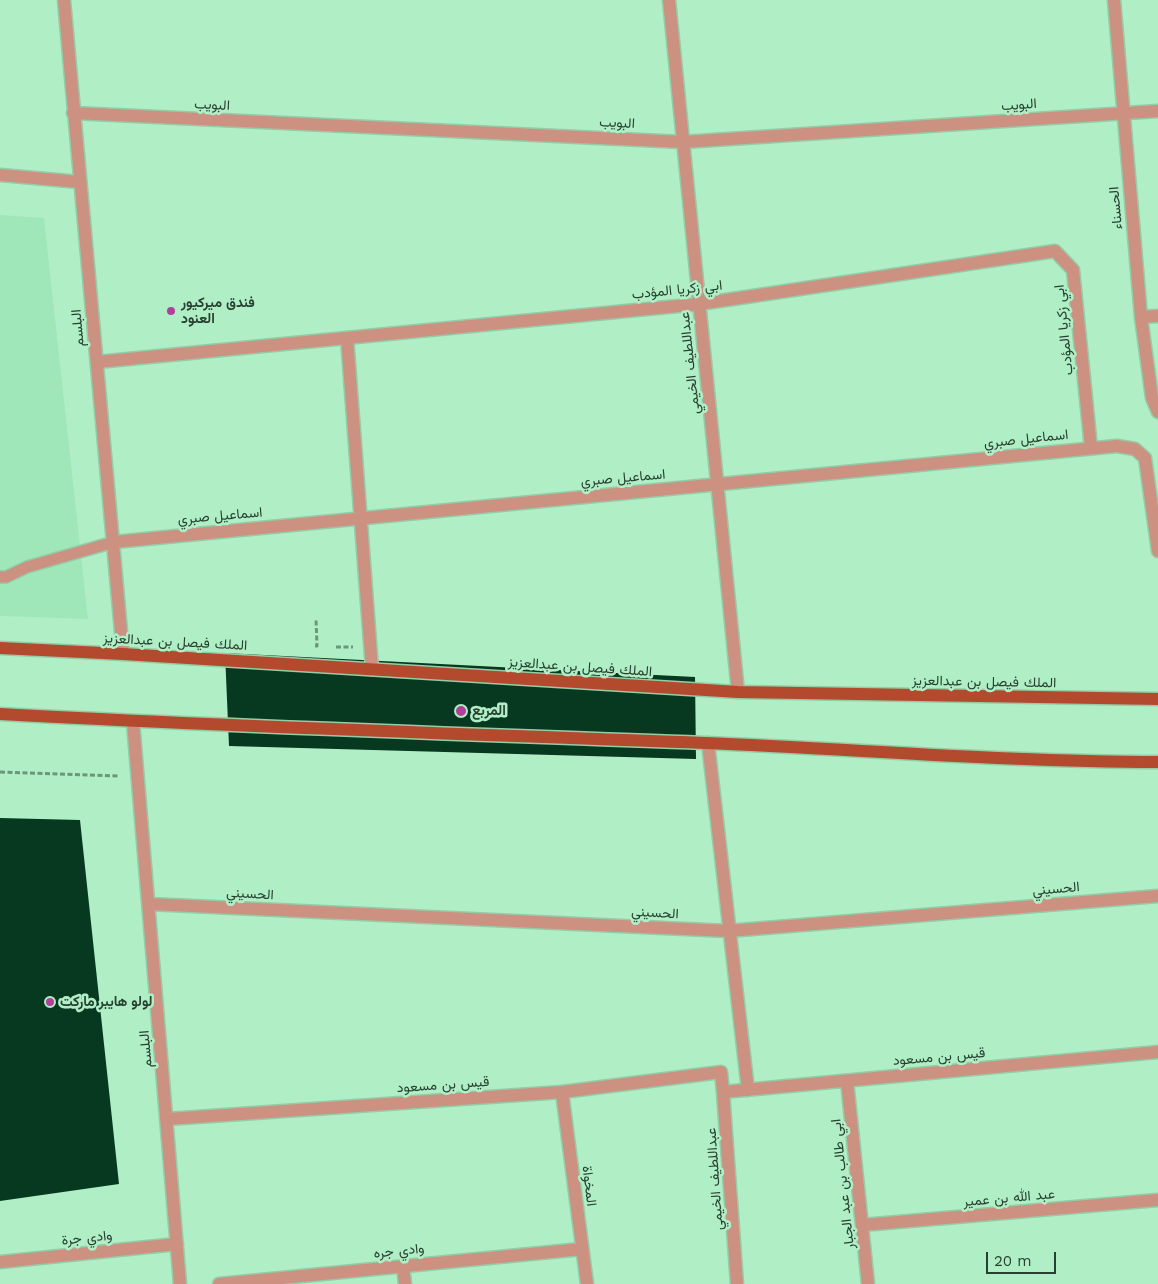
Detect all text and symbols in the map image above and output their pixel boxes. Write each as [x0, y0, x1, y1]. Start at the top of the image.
street label: البويب [1001, 95, 1037, 115]
street label: البويب [194, 96, 230, 114]
street label: البويب [599, 114, 635, 132]
street label: الحسناء [1106, 186, 1126, 230]
street label: ابي زكريا المؤدب [631, 277, 723, 303]
street label: ابي زكريا المؤدب [1051, 284, 1077, 376]
place label: فندق ميركيور العنود [181, 295, 255, 328]
marker: فندق ميركيور العنود [165, 305, 177, 317]
street label: البلسم [68, 309, 88, 347]
street label: عبداللطيف الخيمي [676, 311, 704, 415]
street label: اسماعيل صبري [983, 426, 1069, 452]
street label: اسماعيل صبري [580, 466, 666, 490]
street label: اسماعيل صبري [177, 504, 263, 528]
street label: الملك فيصل بن عبدالعزيز [102, 630, 248, 654]
street label: الملك فيصل بن عبدالعزيز [507, 654, 653, 680]
street label: الملك فيصل بن عبدالعزيز [912, 672, 1056, 692]
place label: المربع [472, 703, 506, 719]
marker: المربع [454, 704, 468, 718]
street label: الحسيني [1032, 879, 1080, 899]
street label: الحسيني [226, 884, 274, 904]
street label: الحسيني [631, 903, 679, 923]
place label: لولو هايبر ماركت [60, 994, 152, 1010]
marker: لولو هايبر ماركت [44, 996, 56, 1008]
street label: البلسم [136, 1030, 156, 1068]
street label: قيس بن مسعود [892, 1045, 986, 1069]
street label: قيس بن مسعود [396, 1073, 490, 1097]
street label: ابي طالب بن عبد الجبار [828, 1118, 858, 1250]
street label: عبداللطيف الخيمي [703, 1127, 727, 1231]
street label: المخواة [578, 1165, 600, 1207]
street label: عبد الله بن عمير [962, 1186, 1056, 1210]
street label: وادي جرة [61, 1227, 113, 1249]
street label: وادي جره [373, 1240, 425, 1262]
scale bar [988, 1242, 1058, 1274]
text: 20 m [994, 1252, 1032, 1270]

